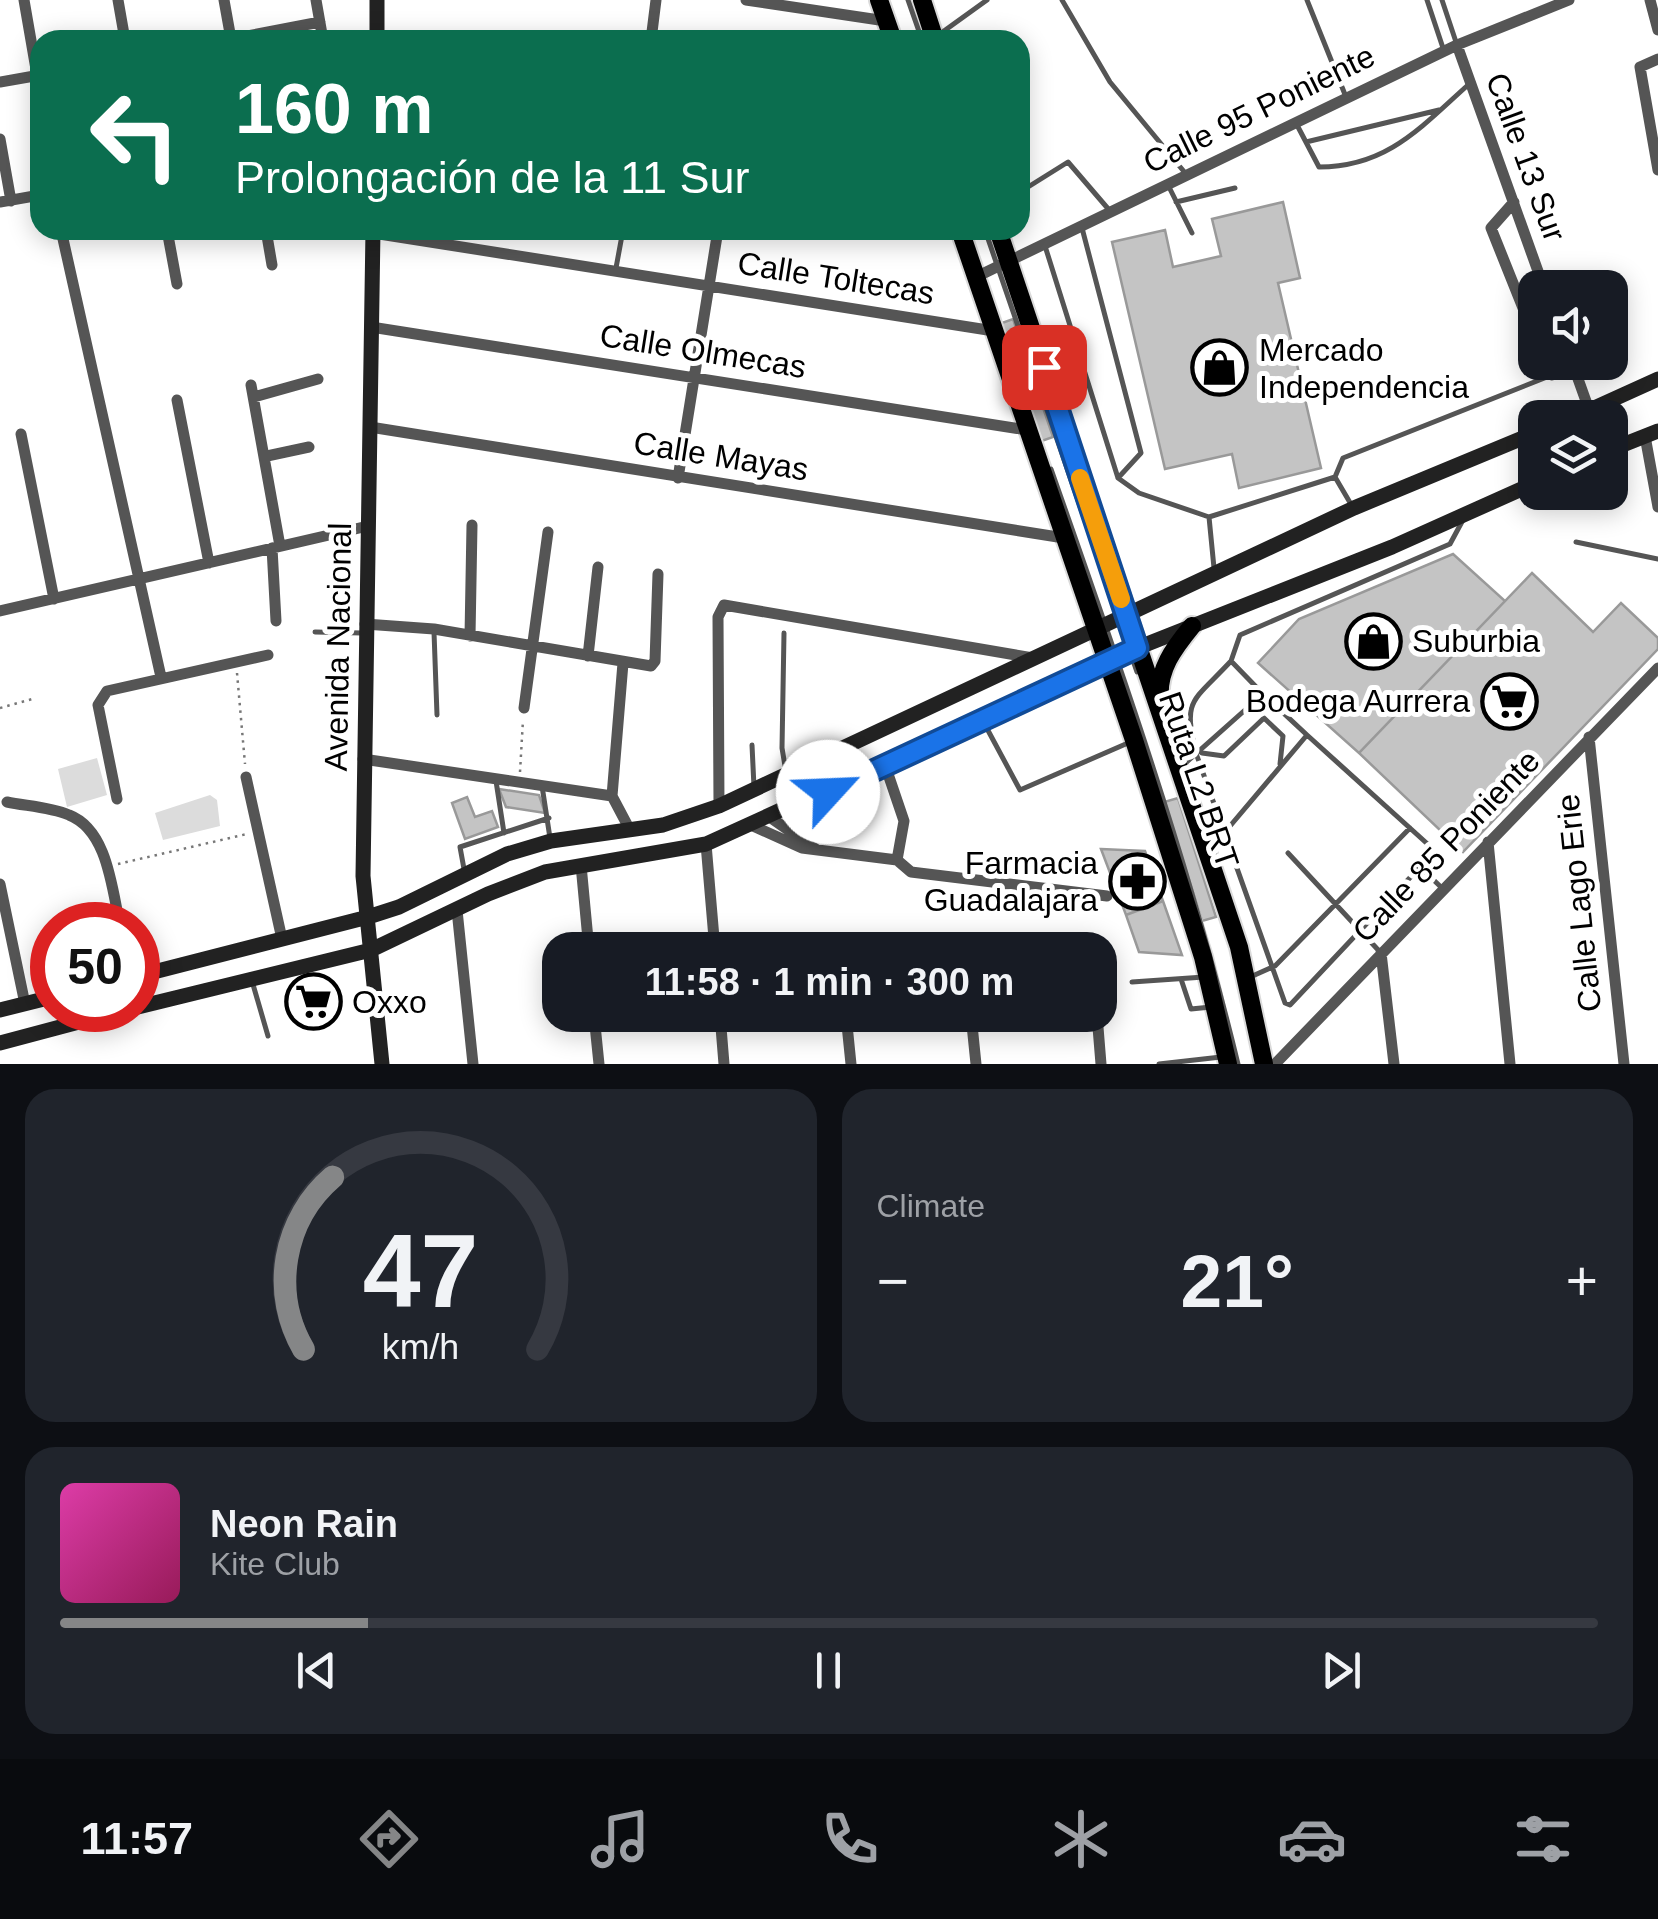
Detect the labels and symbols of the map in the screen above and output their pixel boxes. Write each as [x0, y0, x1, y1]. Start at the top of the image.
street label: Calle 95 Poniente [1138, 37, 1380, 181]
street label: Calle 13 Sur [1479, 68, 1573, 246]
street label: Calle Toltecas [735, 245, 937, 311]
street label: Calle Olmecas [597, 317, 809, 385]
pin [1002, 325, 1087, 410]
place label: Mercado Independencia [1259, 332, 1469, 405]
shop icon: Mercado Independencia [1190, 338, 1250, 398]
street label: Calle Mayas [631, 424, 811, 488]
street label: Avenida Nacional [318, 522, 358, 772]
shop icon: Suburbia [1343, 611, 1403, 671]
place label: Suburbia [1412, 623, 1540, 659]
supermarket icon: Bodega Aurrera [1479, 671, 1539, 731]
place label: Bodega Aurrera [1246, 683, 1470, 719]
street label: Ruta L2 BRT [1152, 687, 1246, 873]
position arrow [776, 740, 880, 844]
street label: Calle 85 Poniente [1345, 743, 1547, 949]
street label: Calle Lago Erie [1550, 792, 1608, 1014]
place label: Farmacia Guadalajara [924, 845, 1098, 918]
pharmacy icon: Farmacia Guadalajara [1107, 851, 1167, 911]
speed limit sign: 50 [30, 902, 160, 1032]
supermarket icon: Oxxo [283, 972, 343, 1032]
place label: Oxxo [352, 984, 427, 1020]

